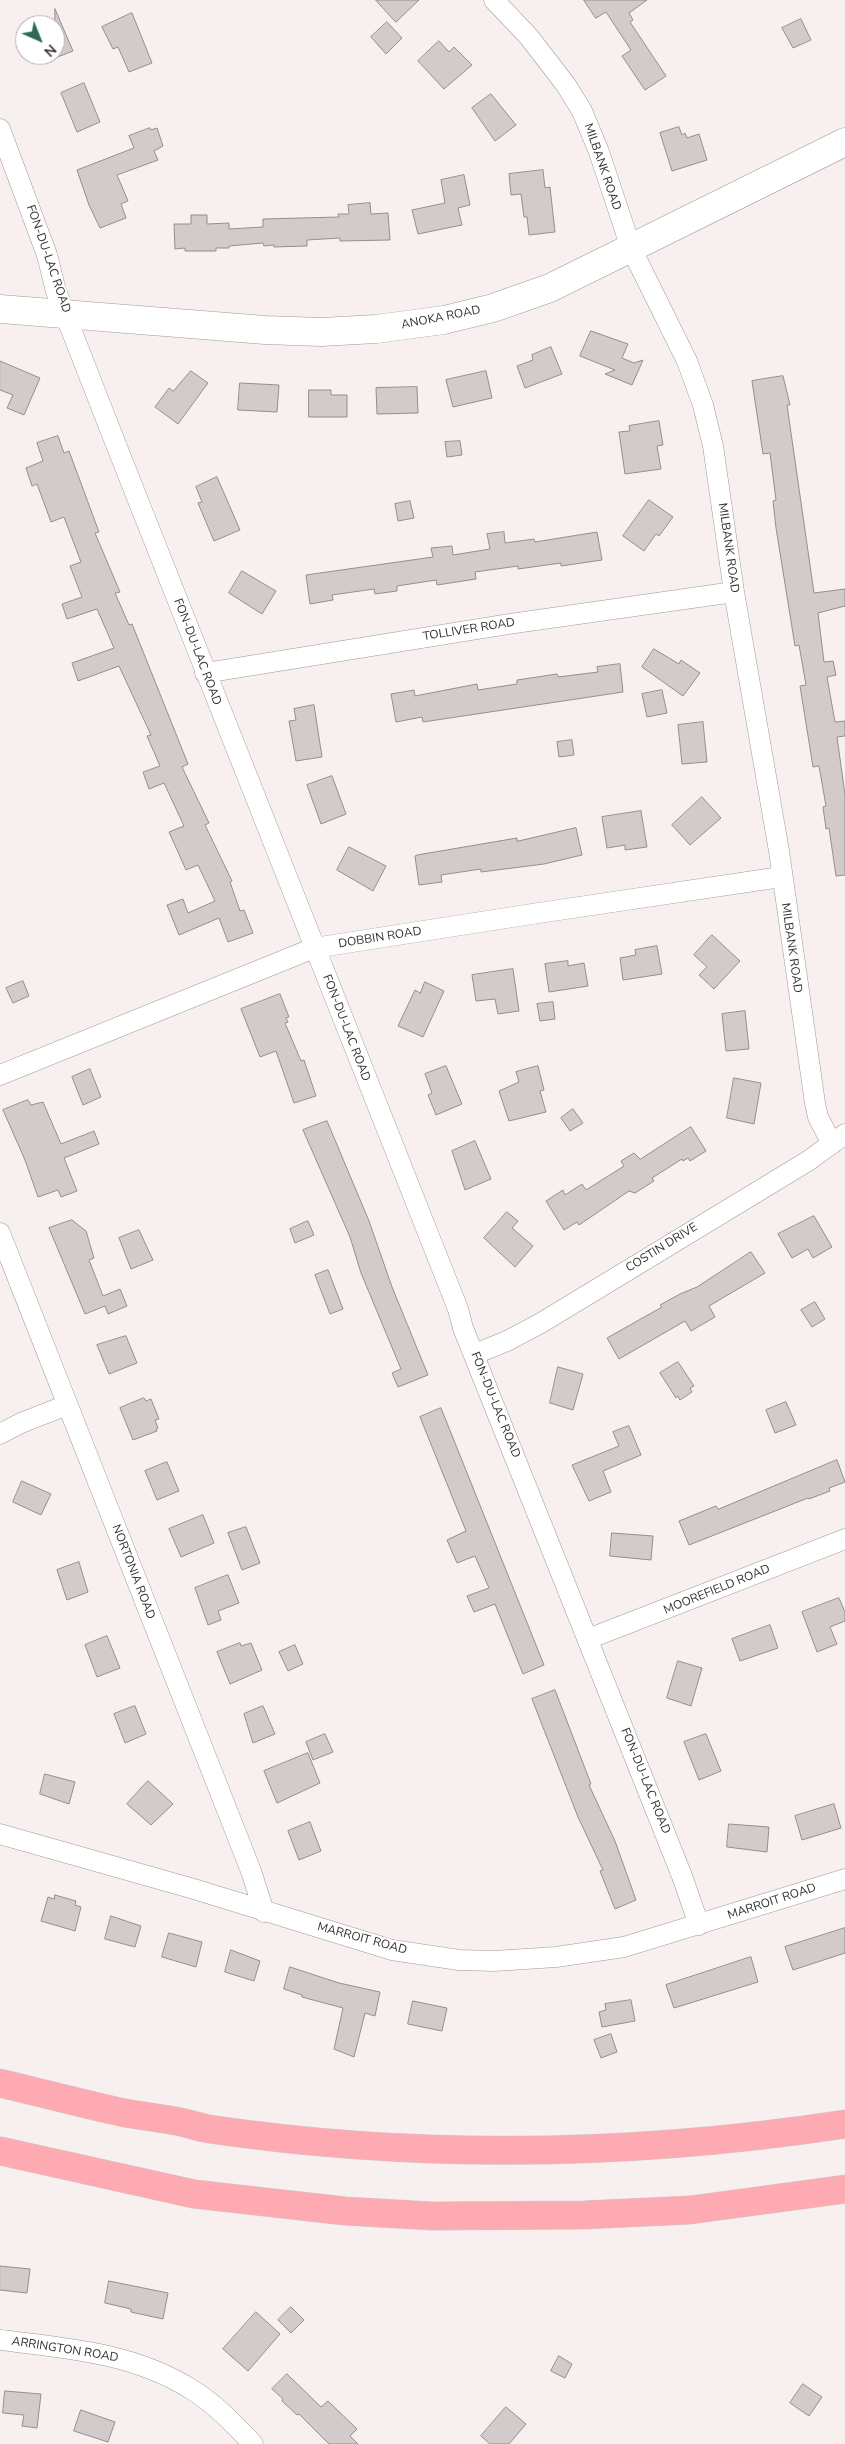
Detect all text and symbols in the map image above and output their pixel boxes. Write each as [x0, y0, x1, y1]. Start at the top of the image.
north arrow [15, 15, 65, 65]
text: N [40, 40, 60, 61]
street label: MILBANK ROAD [580, 122, 624, 212]
street label: FON-DU-LAC ROAD [23, 203, 73, 315]
street label: ANOKA ROAD [400, 303, 482, 333]
street label: MILBANK ROAD [715, 502, 741, 594]
street label: FON-DU-LAC ROAD [170, 597, 224, 707]
street label: TOLLIVER ROAD [422, 616, 516, 644]
street label: MILBANK ROAD [778, 902, 804, 994]
street label: DOBBIN ROAD [337, 924, 423, 952]
street label: FON-DU-LAC ROAD [319, 973, 373, 1083]
street label: COSTIN DRIVE [624, 1220, 700, 1276]
street label: FON-DU-LAC ROAD [467, 1350, 523, 1460]
street label: NORTONIA ROAD [108, 1523, 158, 1621]
street label: MOOREFIELD ROAD [662, 1562, 772, 1618]
street label: FON-DU-LAC ROAD [617, 1726, 673, 1836]
street label: MARROIT ROAD [726, 1881, 818, 1923]
street label: MARROIT ROAD [316, 1920, 408, 1958]
street label: ARRINGTON ROAD [11, 2334, 119, 2366]

